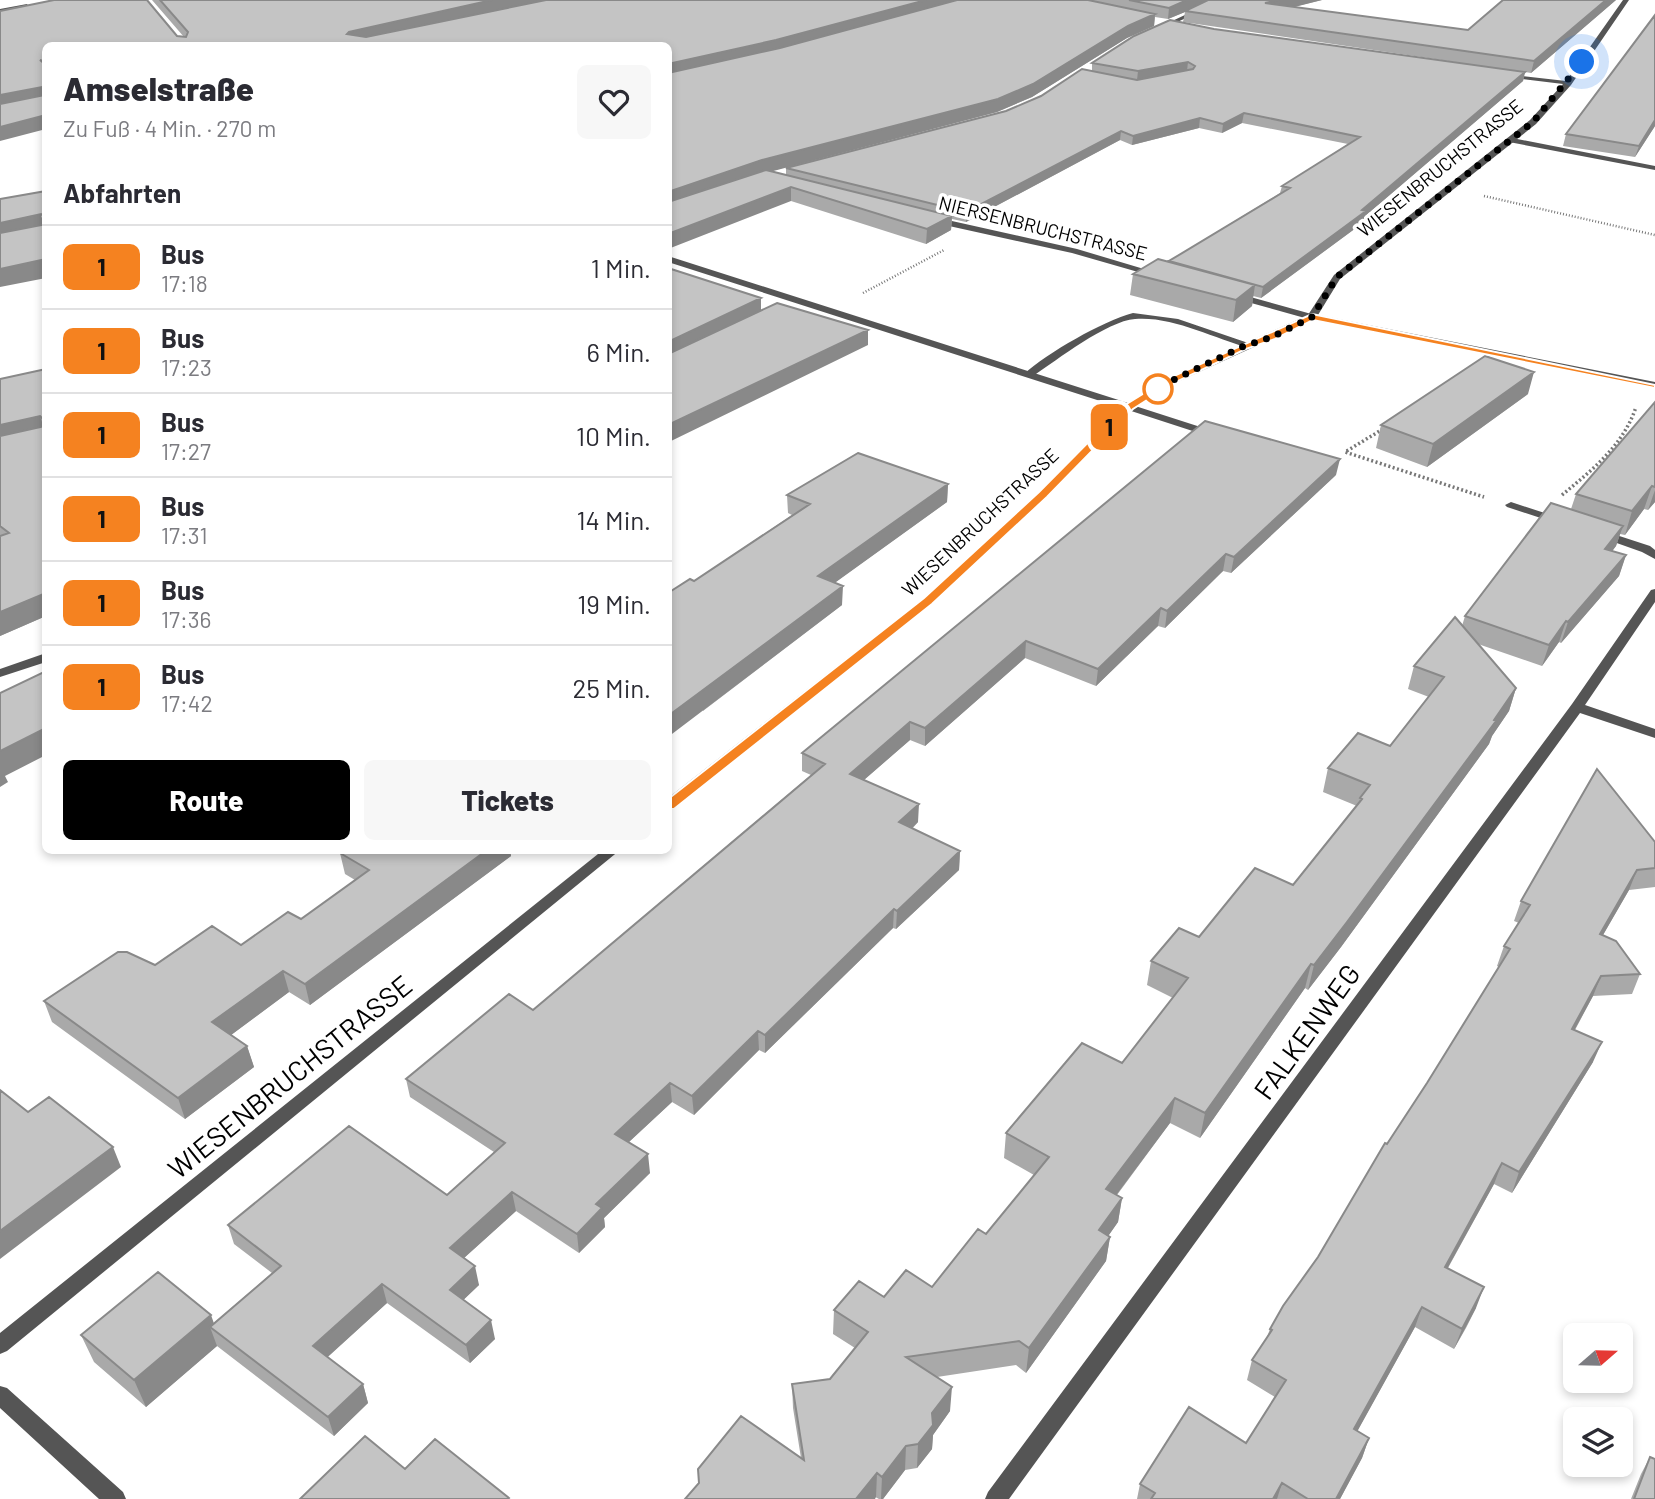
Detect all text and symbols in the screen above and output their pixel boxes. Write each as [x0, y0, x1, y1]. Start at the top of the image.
your location [1564, 44, 1599, 79]
button: heart [577, 65, 651, 139]
text: Amselstraße [63, 68, 254, 108]
street label: WIESENBRUCHSTRASSE [1352, 94, 1527, 241]
text: Zu Fuß · 4 Min. · 270 m [63, 114, 276, 142]
text: Abfahrten [63, 177, 181, 208]
street label: NIERSENBRUCHSTRASSE [937, 190, 1150, 265]
text: Bus [161, 238, 204, 269]
text: 1 [97, 252, 106, 281]
text: 1 Min. [591, 252, 651, 283]
text: 17:18 [161, 269, 208, 297]
text: Bus [161, 322, 204, 353]
text: 1 [97, 336, 106, 365]
text: 6 Min. [586, 336, 651, 367]
text: 17:23 [161, 353, 212, 381]
unlabelled marker [1143, 374, 1173, 404]
line badge: 1 [1086, 404, 1132, 450]
text: Bus [161, 406, 204, 437]
text: 1 [1105, 412, 1113, 441]
text: 1 [97, 420, 106, 449]
text: 10 Min. [576, 420, 651, 451]
text: 17:27 [161, 437, 211, 465]
street label: WIESENBRUCHSTRASSE [896, 443, 1063, 600]
text: Bus [161, 490, 204, 521]
text: 1 [97, 504, 106, 533]
text: 14 Min. [576, 504, 651, 535]
text: 17:31 [161, 521, 207, 549]
text: Bus [161, 574, 204, 605]
text: 1 [97, 588, 106, 617]
text: 19 Min. [577, 588, 651, 619]
text: 17:36 [161, 605, 211, 633]
text: Bus [161, 658, 204, 689]
text: 1 [97, 672, 106, 701]
text: 25 Min. [573, 672, 651, 703]
text: 17:42 [161, 689, 213, 717]
button: Route [63, 760, 350, 840]
button: Tickets [364, 760, 651, 840]
street label: FALKENWEG [1246, 957, 1367, 1106]
street label: WIESENBRUCHSTRASSE [161, 967, 418, 1185]
north arrow [1563, 1323, 1633, 1393]
map controls [1563, 1323, 1633, 1477]
button: layers [1563, 1407, 1633, 1477]

